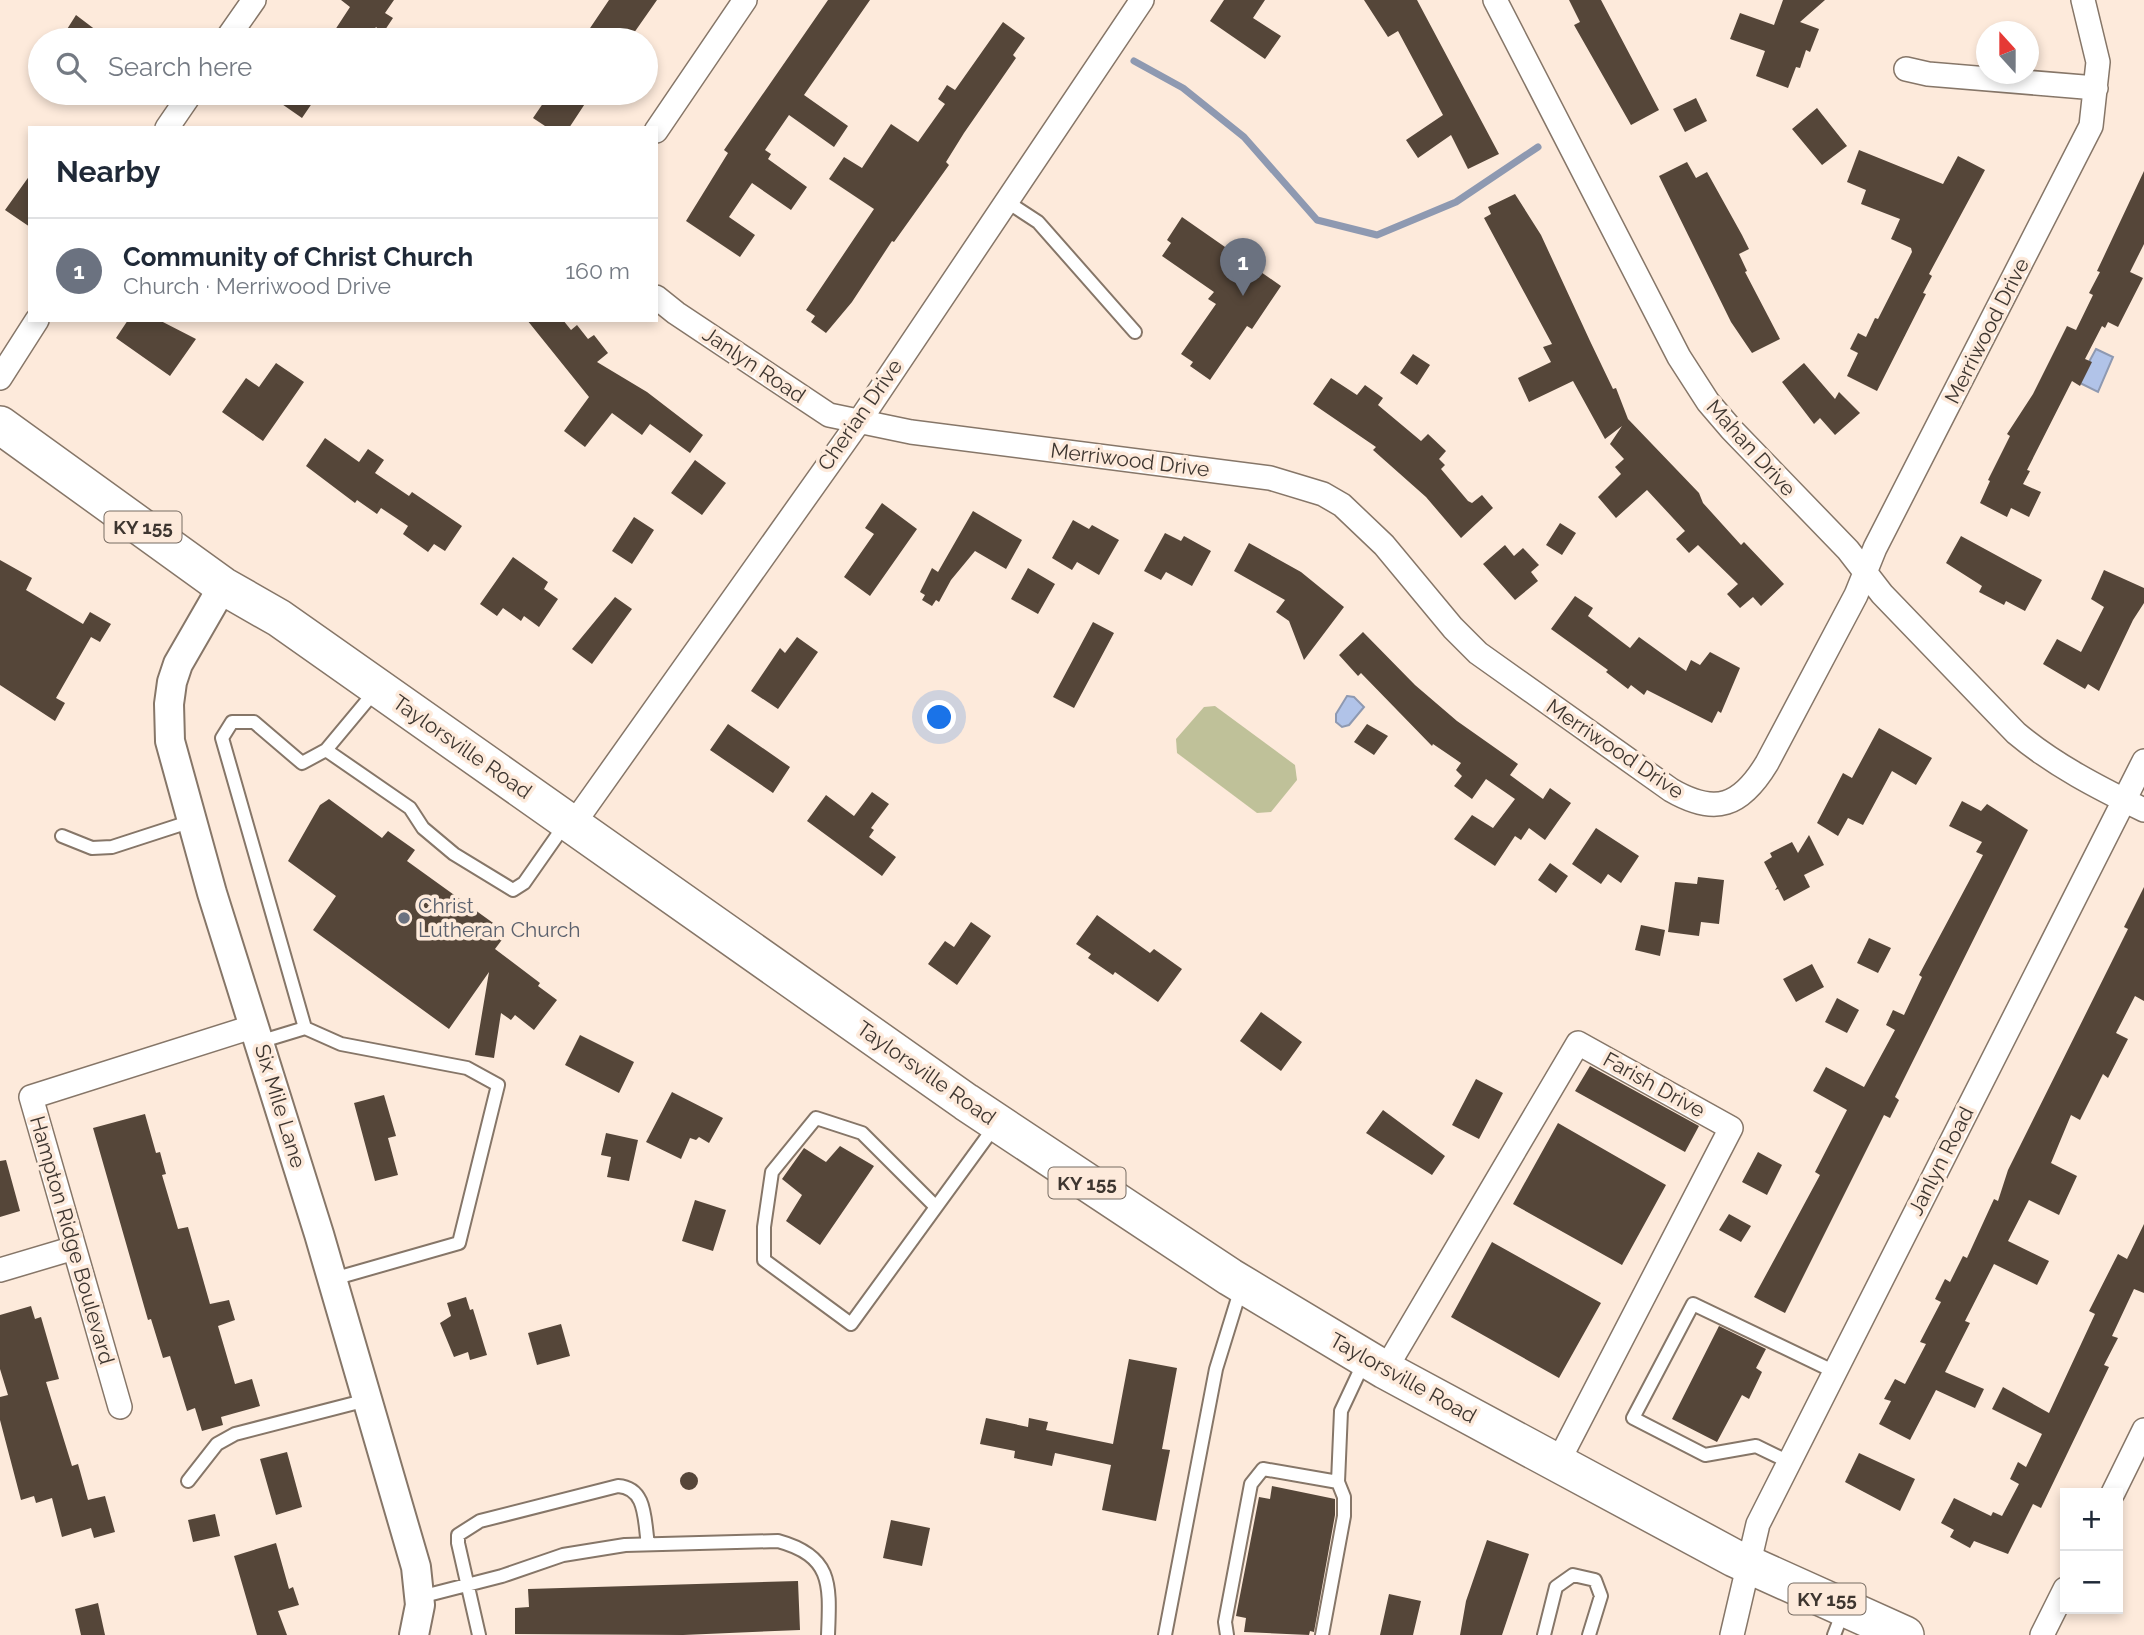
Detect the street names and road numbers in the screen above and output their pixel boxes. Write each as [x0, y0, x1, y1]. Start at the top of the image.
street label: Merriwood Drive [1939, 254, 2034, 408]
street label: Janlyn Road [698, 321, 810, 408]
street label: Cherian Drive [812, 354, 907, 475]
street label: Mahan Drive [1702, 394, 1801, 501]
street label: Merriwood Drive [1049, 437, 1211, 482]
road number: KY 155 [104, 512, 182, 542]
street label: Taylorsville Road [388, 689, 537, 804]
street label: Merriwood Drive [1542, 693, 1689, 804]
street label: Taylorsville Road [852, 1015, 1001, 1130]
street label: Six Mile Lane [250, 1041, 311, 1171]
street label: Farish Drive [1599, 1046, 1709, 1123]
street label: Janlyn Road [1903, 1102, 1979, 1219]
street label: Hampton Ridge Boulevard [25, 1113, 120, 1367]
road number: KY 155 [1048, 1168, 1126, 1198]
street label: Taylorsville Road [1326, 1327, 1481, 1428]
road number: KY 155 [1788, 1583, 1866, 1614]

